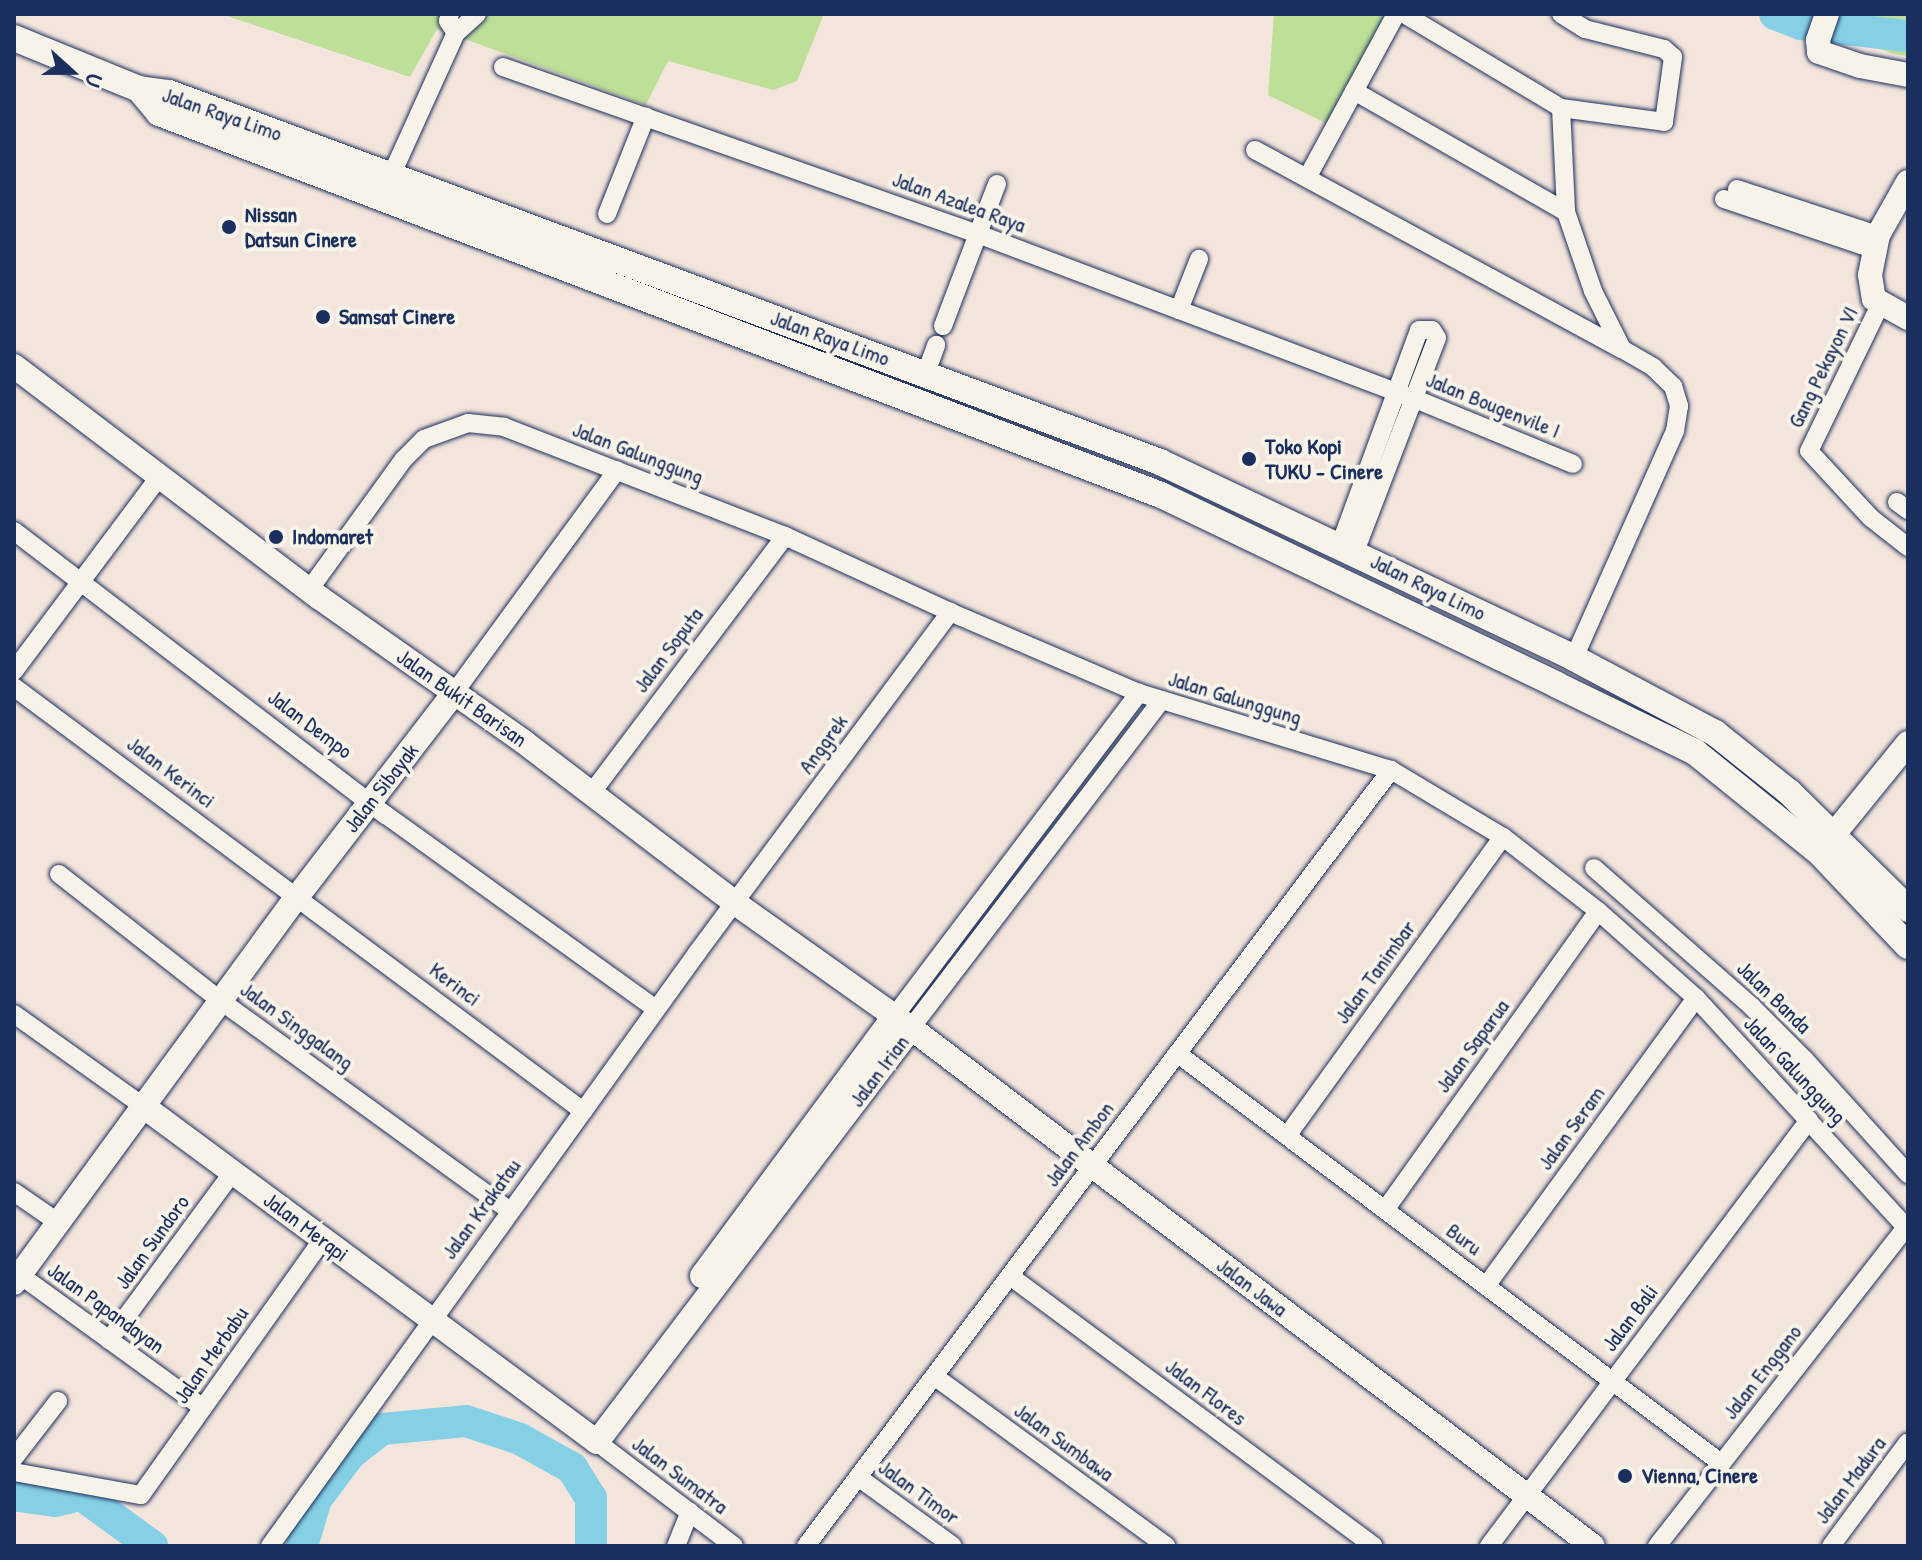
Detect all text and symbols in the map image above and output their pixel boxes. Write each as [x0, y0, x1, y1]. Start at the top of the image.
north arrow [32, 32, 112, 112]
text: U [78, 70, 111, 92]
street label: Jalan Raya Limo [159, 81, 285, 147]
street label: Jalan Azalea Raya [889, 166, 1029, 238]
place label: Nissan Datsun Cinere [245, 201, 357, 252]
marker: Nissan Datsun Cinere [220, 218, 238, 236]
street label: Gang Pekayon VI [1782, 302, 1864, 432]
place label: Samsat Cinere [339, 304, 455, 330]
street label: Jalan Raya Limo [767, 304, 893, 372]
marker: Samsat Cinere [314, 308, 332, 326]
street label: Jalan Bougenvile I [1422, 366, 1564, 444]
street label: Jalan Galunggung [569, 416, 707, 490]
place label: Toko Kopi TUKU - Cinere [1265, 433, 1383, 484]
marker: Toko Kopi TUKU - Cinere [1240, 450, 1258, 468]
place label: Indomaret [292, 524, 373, 550]
marker: Indomaret [267, 528, 285, 546]
street label: Jalan Raya Limo [1366, 548, 1490, 626]
street label: Jalan Soputa [627, 602, 709, 698]
street label: Jalan Bukit Barisan [392, 643, 532, 753]
street label: Jalan Galunggung [1165, 665, 1305, 731]
street label: Jalan Dempo [263, 684, 357, 764]
street label: Anggrek [793, 709, 853, 779]
street label: Jalan Kerinci [122, 730, 220, 814]
street label: Jalan Sibayak [338, 738, 424, 838]
street label: Jalan Tanimbar [1329, 915, 1421, 1029]
street label: Jalan Banda [1731, 955, 1817, 1039]
street label: Kerinci [424, 956, 486, 1012]
street label: Jalan Singgalang [235, 976, 359, 1076]
street label: Jalan Saparua [1429, 994, 1515, 1098]
street label: Jalan Galunggung [1738, 1010, 1852, 1130]
street label: Jalan Irian [843, 1030, 915, 1112]
street label: Jalan Seram [1532, 1081, 1610, 1175]
street label: Jalan Ambon [1038, 1096, 1120, 1192]
street label: Jalan Krakatau [436, 1154, 526, 1264]
street label: Jalan Merapi [258, 1187, 354, 1267]
street label: Jalan Sundoro [109, 1190, 195, 1294]
street label: Buru [1441, 1217, 1487, 1261]
street label: Jalan Jawa [1211, 1252, 1293, 1322]
street label: Jalan Papandayan [42, 1257, 170, 1359]
street label: Jalan Bali [1596, 1279, 1664, 1357]
street label: Jalan Merbabu [168, 1302, 254, 1408]
street label: Jalan Enggano [1717, 1319, 1807, 1425]
street label: Jalan Flores [1160, 1353, 1252, 1431]
street label: Jalan Sumbawa [1009, 1397, 1119, 1487]
street label: Jalan Sumatra [627, 1430, 733, 1520]
street label: Jalan Madura [1809, 1431, 1891, 1529]
street label: Jalan Timor [873, 1454, 965, 1530]
place label: Vienna, Cinere [1641, 1463, 1758, 1489]
marker: Vienna, Cinere [1616, 1467, 1634, 1485]

